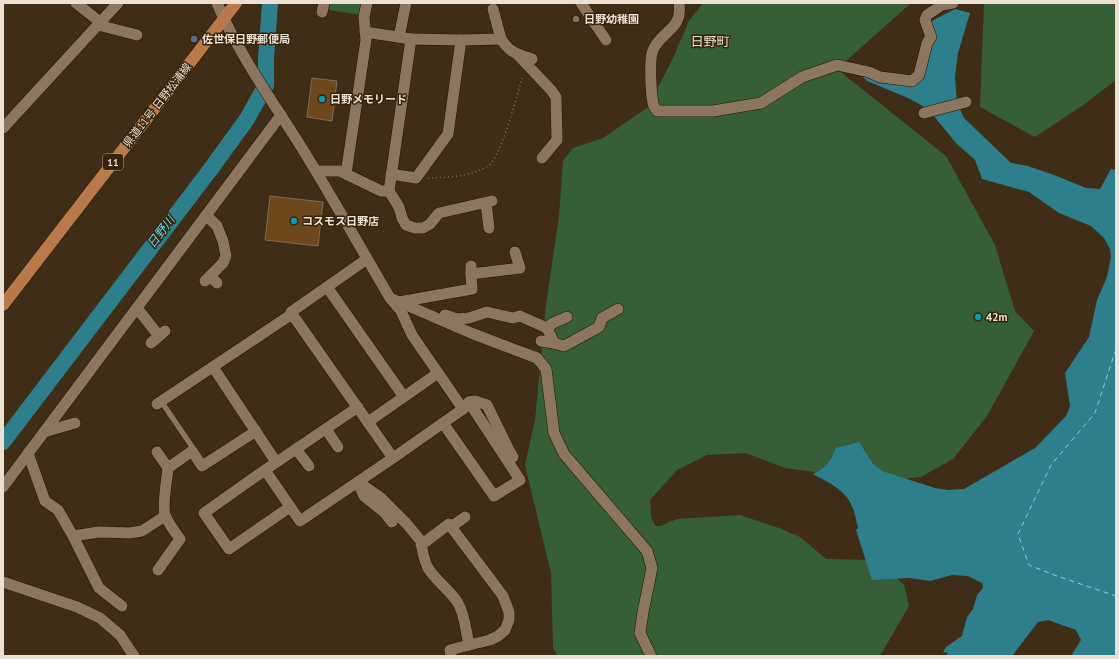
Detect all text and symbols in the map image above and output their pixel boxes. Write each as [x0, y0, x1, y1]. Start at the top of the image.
place label: 日野幼稚園 [584, 12, 639, 26]
marker: 日野幼稚園 [571, 14, 581, 24]
place label: 佐世保日野郵便局 [202, 32, 290, 46]
district label: 日野町 [690, 33, 730, 50]
marker: 佐世保日野郵便局 [189, 34, 199, 44]
street label: 県道11号 日野松浦線 [120, 60, 194, 150]
place label: 日野メモリード [330, 92, 407, 106]
marker: 日野メモリード [317, 94, 327, 104]
road number: 11 [103, 154, 123, 170]
water label: 日野川 [144, 211, 179, 251]
place label: コスモス日野店 [302, 214, 379, 228]
marker: コスモス日野店 [289, 216, 299, 226]
place label: 42m [986, 310, 1007, 324]
marker: 42m [973, 312, 983, 322]

